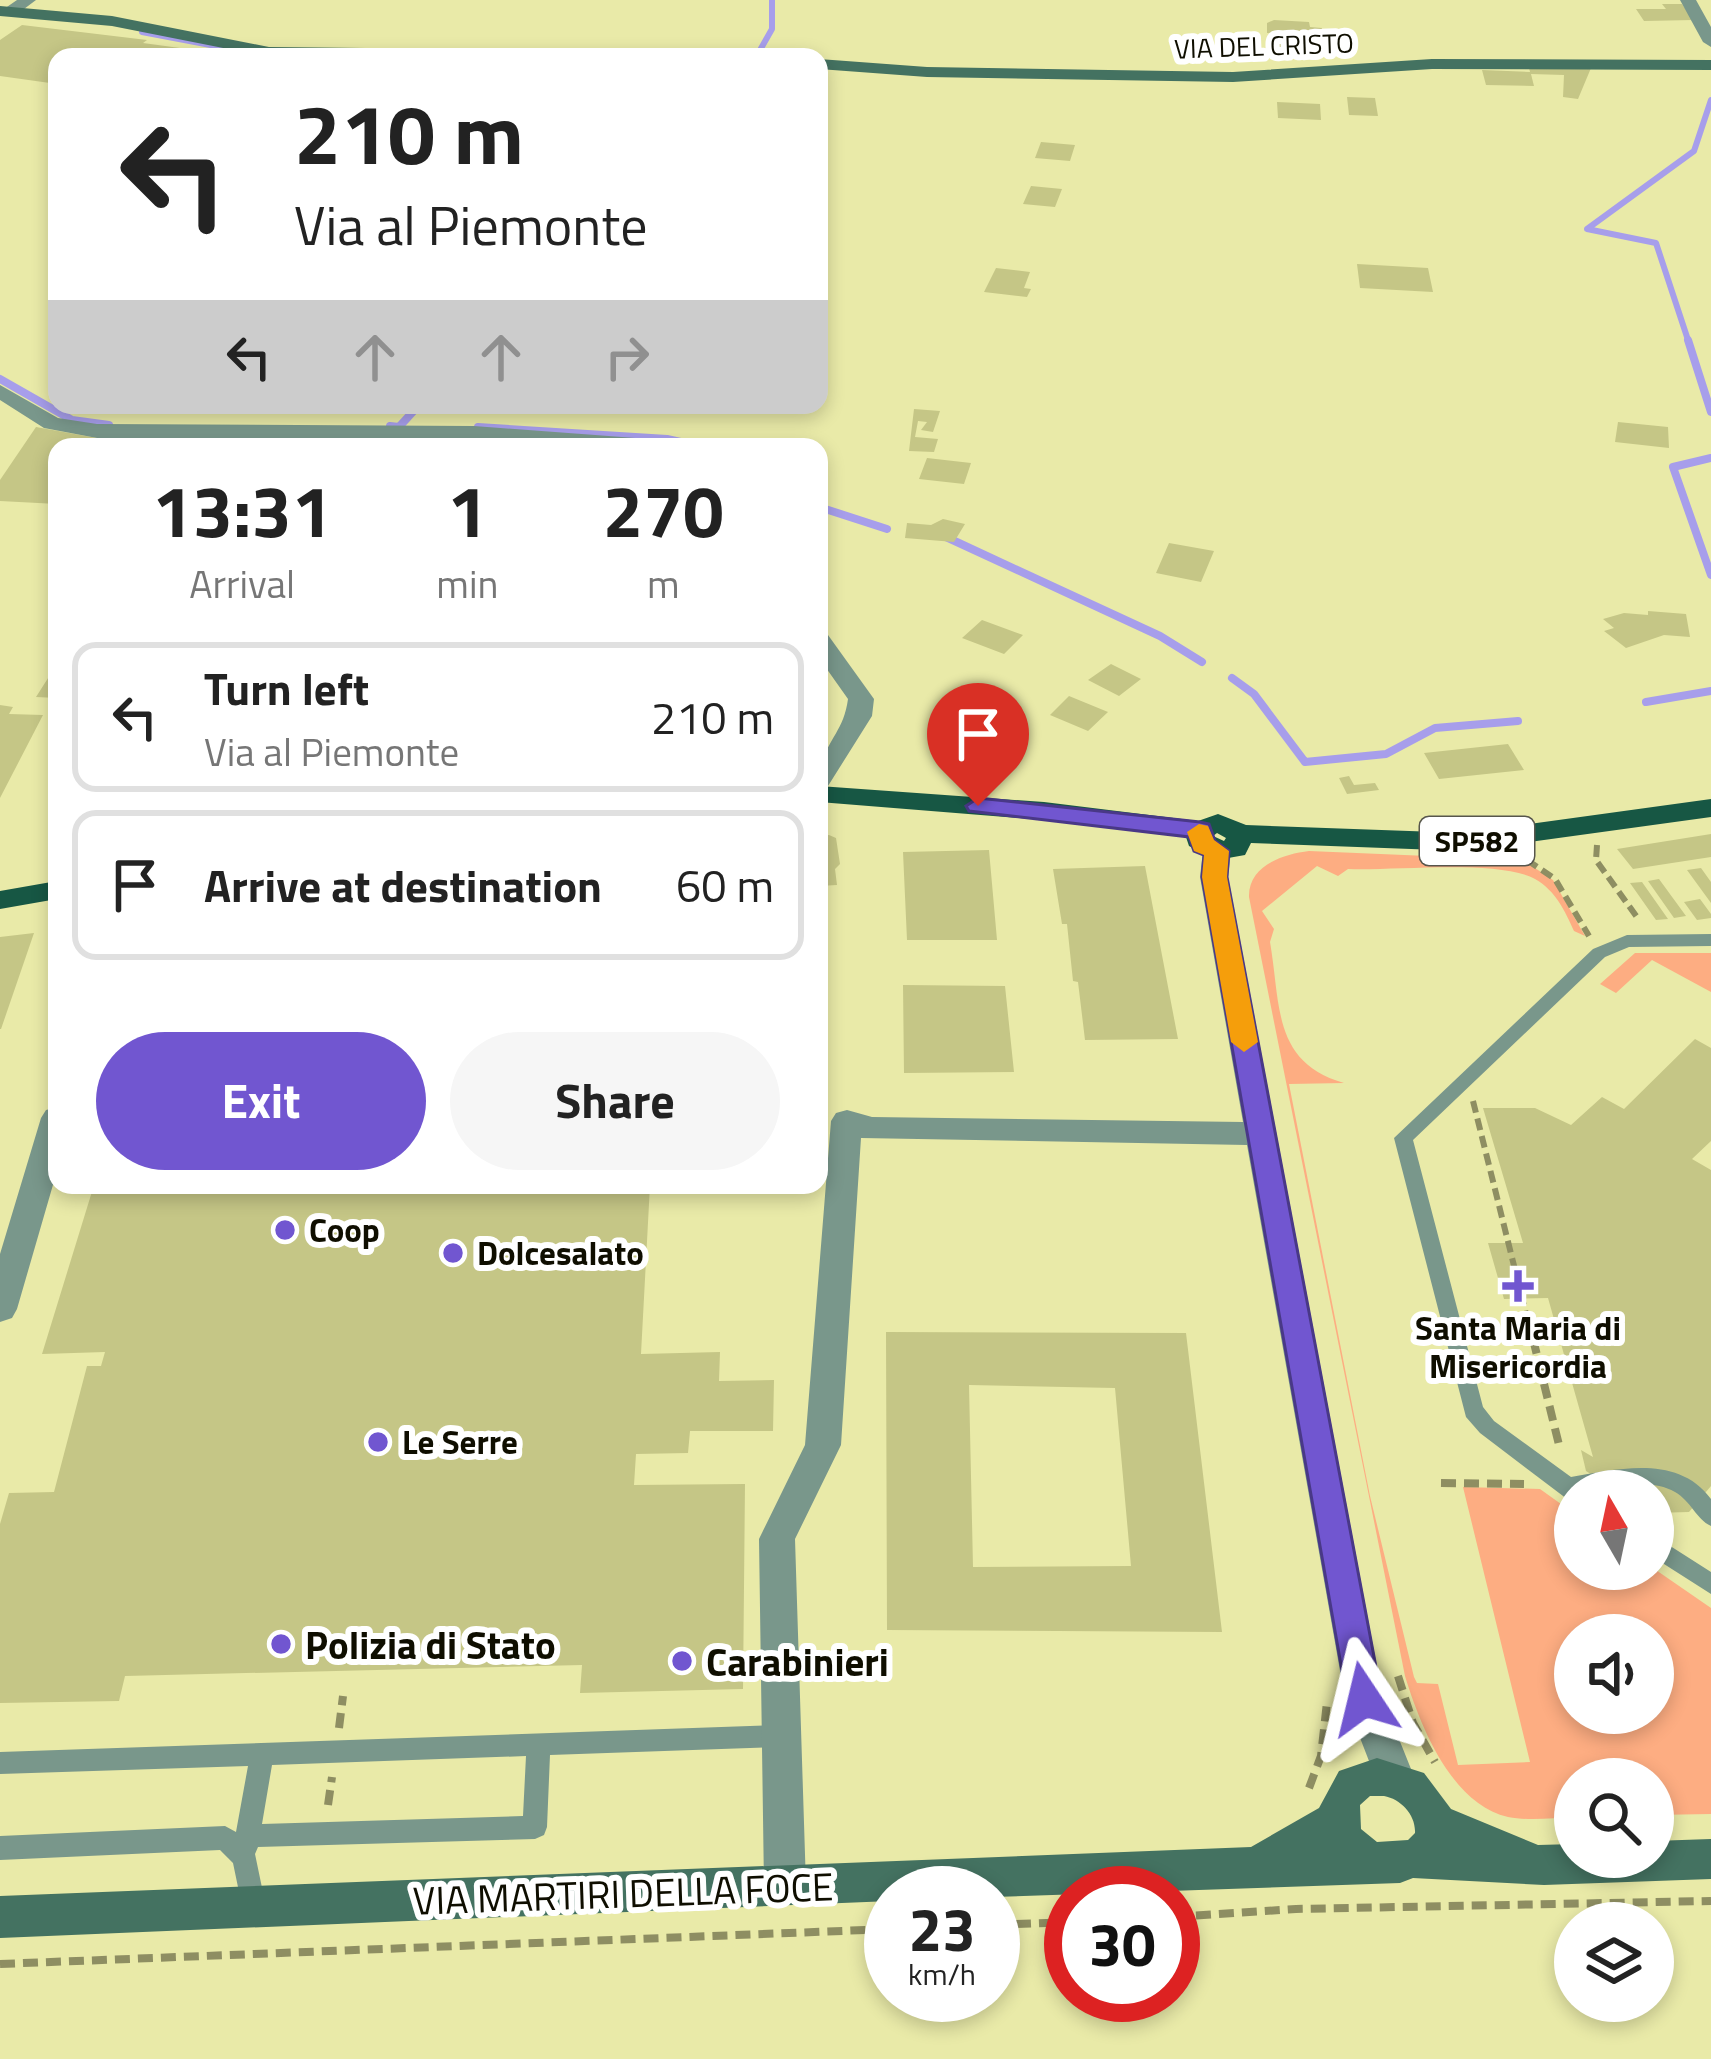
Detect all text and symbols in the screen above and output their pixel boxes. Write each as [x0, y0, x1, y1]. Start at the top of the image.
street label: VIA DEL CRISTO [1173, 21, 1355, 69]
text: 210 m [294, 69, 524, 197]
icon: left [96, 96, 252, 252]
text: Via al Piemonte [294, 184, 647, 266]
icon: left [216, 324, 282, 390]
icon: ahead [342, 324, 408, 390]
icon: ahead [468, 324, 534, 390]
icon: right [594, 324, 660, 390]
text: 13:31 [152, 455, 332, 565]
text: 1 [447, 455, 488, 565]
text: 270 [603, 455, 724, 565]
text: Arrival [189, 554, 295, 613]
text: min [436, 554, 498, 613]
text: m [647, 554, 679, 613]
text: Turn left [204, 654, 369, 722]
text: 210 m [651, 683, 774, 751]
pin [927, 683, 1029, 806]
icon: left [102, 684, 168, 750]
icon: arrive [945, 701, 1011, 767]
text: Via al Piemonte [204, 722, 459, 781]
road number: SP582 [1420, 817, 1534, 865]
text: Arrive at destination [204, 851, 602, 919]
text: 60 m [676, 851, 774, 919]
icon: arrive [102, 852, 168, 918]
button: Exit [96, 1032, 426, 1170]
button: Share [450, 1032, 780, 1170]
place label: Coop [309, 1205, 380, 1255]
marker: Coop [272, 1217, 298, 1243]
place label: Dolcesalato [477, 1228, 644, 1278]
marker: Dolcesalato [440, 1240, 466, 1266]
marker: Santa Maria di Misericordia [1502, 1270, 1534, 1302]
place label: Santa Maria di Misericordia [1415, 1303, 1621, 1391]
place label: Le Serre [402, 1417, 518, 1467]
marker: Le Serre [365, 1429, 391, 1455]
north arrow [1554, 1470, 1674, 1590]
map controls [1554, 1470, 1674, 2022]
button: sound [1554, 1614, 1674, 1734]
place label: Polizia di Stato [305, 1615, 556, 1674]
marker: Polizia di Stato [268, 1631, 294, 1657]
place label: Carabinieri [706, 1632, 889, 1691]
position arrow [1301, 1636, 1427, 1762]
marker: Carabinieri [669, 1648, 695, 1674]
button: search [1554, 1758, 1674, 1878]
street label: VIA MARTIRI DELLA FOCE [412, 1856, 834, 1930]
speed limit sign: 30 [1044, 1866, 1200, 2022]
text: 23 [908, 1883, 976, 1974]
button: layers [1554, 1902, 1674, 2022]
text: km/h [908, 1951, 976, 1997]

